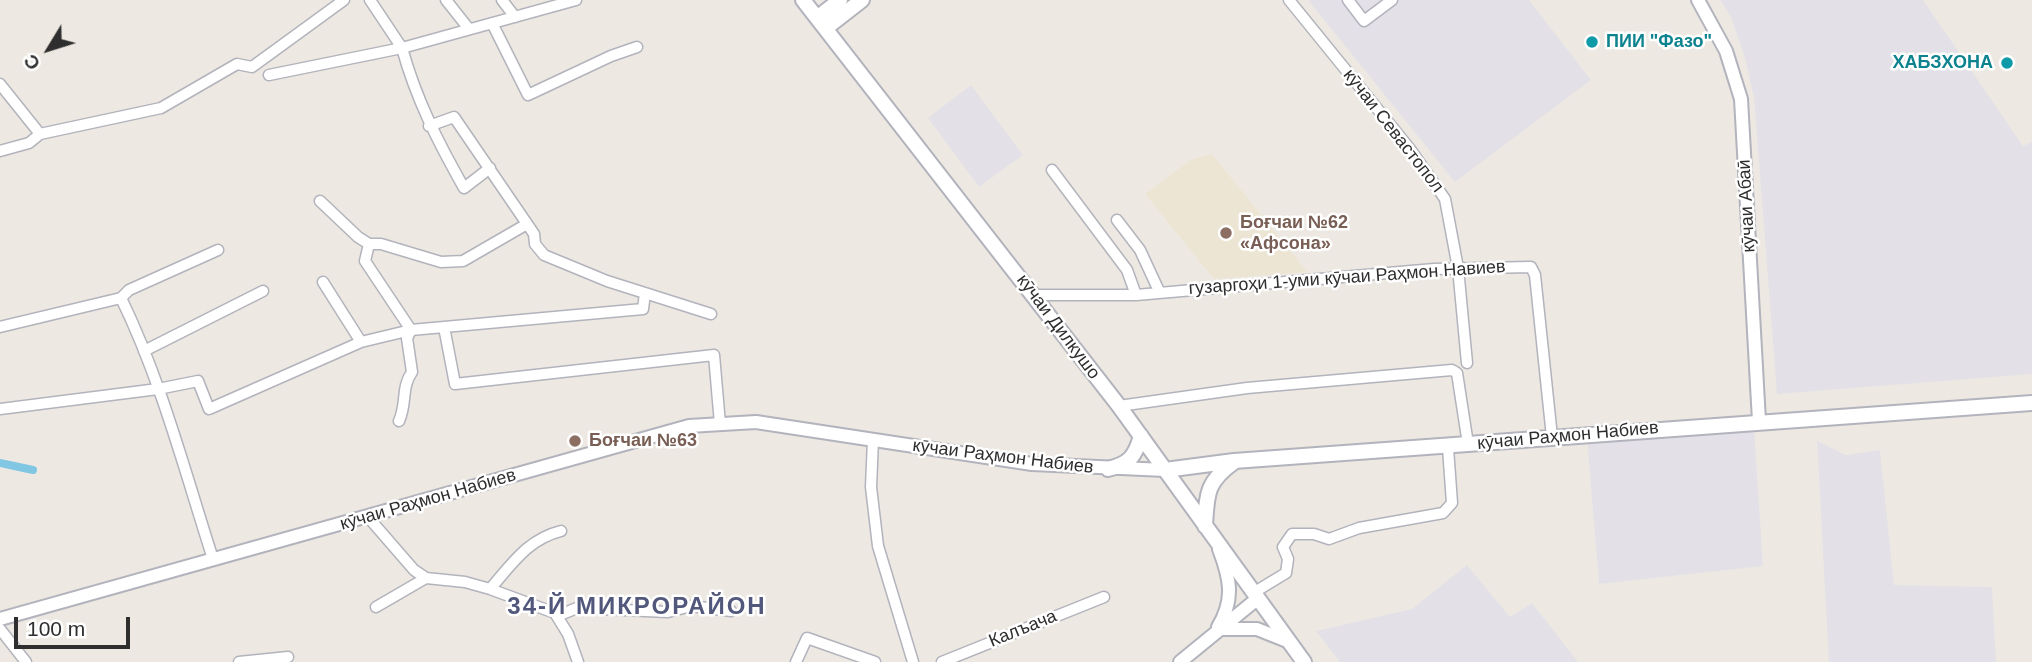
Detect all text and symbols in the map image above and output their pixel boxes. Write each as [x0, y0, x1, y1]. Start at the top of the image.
north arrow [14, 14, 84, 84]
place label: ПИИ "Фазо" [1606, 31, 1712, 53]
marker: ПИИ "Фазо" [1584, 34, 1600, 50]
text: С [20, 50, 45, 74]
place label: ХАБЗХОНА [1892, 52, 1993, 74]
marker: ХАБЗХОНА [1999, 55, 2015, 71]
street label: кӯчаи Севастопол [1338, 65, 1448, 197]
street label: кӯчаи Абаӣ [1734, 159, 1760, 253]
place label: Боғчаи №62 «Афсона» [1240, 212, 1348, 255]
marker: Боғчаи №62 «Афсона» [1218, 225, 1234, 241]
street label: гузаргоҳи 1-уми кӯчаи Раҳмон Навиев [1188, 256, 1506, 300]
street label: кӯчаи Дилкушо [1012, 270, 1104, 384]
street label: кӯчаи Раҳмон Набиев [1476, 417, 1660, 455]
place label: Боғчаи №63 [589, 430, 697, 452]
marker: Боғчаи №63 [567, 433, 583, 449]
street label: кӯчаи Раҳмон Набиев [911, 435, 1095, 479]
street label: кӯчаи Раҳмон Набиев [338, 465, 518, 535]
district label: 34-Й МИКРОРАЙОН [509, 593, 765, 621]
scale bar [18, 602, 133, 646]
street label: Калъача [986, 606, 1060, 652]
text: 100 m [27, 617, 85, 640]

